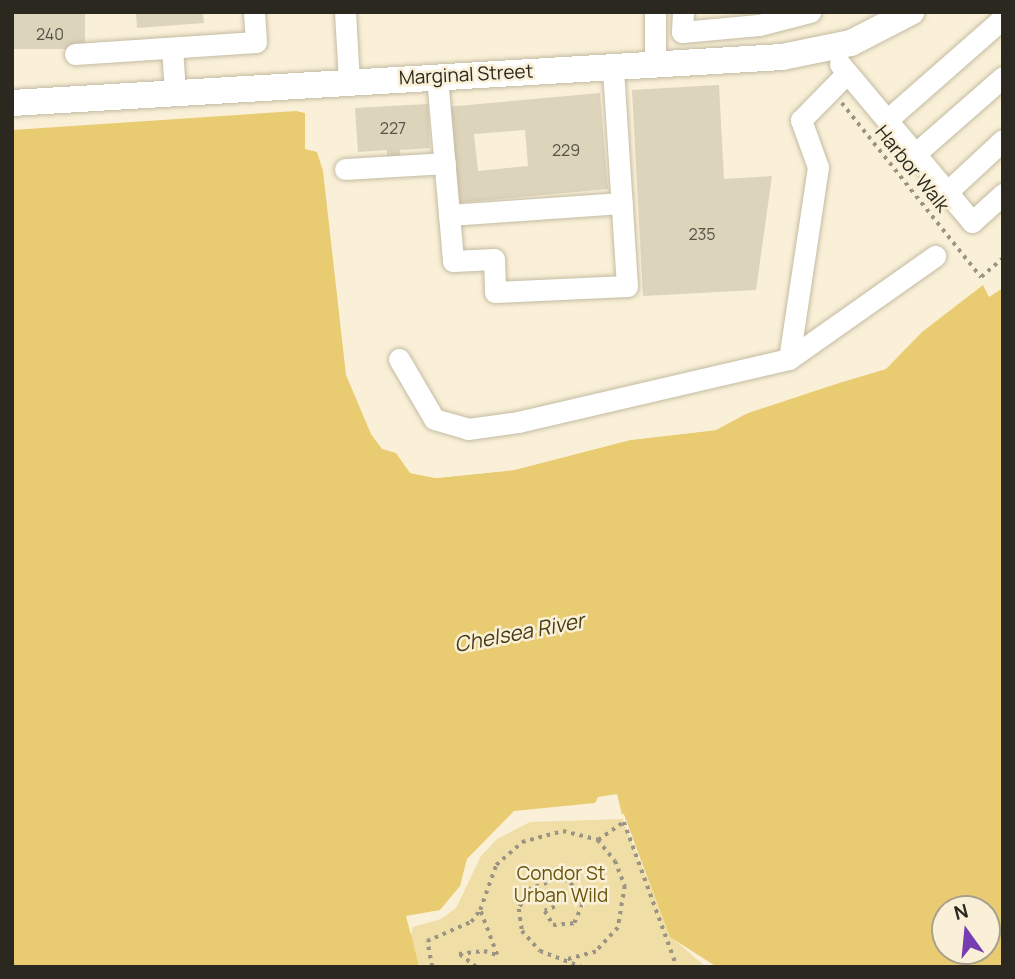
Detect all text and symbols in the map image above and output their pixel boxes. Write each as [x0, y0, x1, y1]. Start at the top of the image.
house number: 240 [36, 24, 64, 44]
street label: Marginal Street [398, 60, 534, 90]
house number: 227 [380, 118, 406, 138]
street label: Harbor Walk [870, 121, 954, 217]
house number: 229 [552, 140, 580, 160]
house number: 235 [688, 224, 716, 244]
water label: Chelsea River [452, 607, 586, 657]
park label: Condor St Urban Wild [514, 863, 608, 907]
north arrow [931, 895, 1001, 965]
text: N [951, 897, 971, 926]

